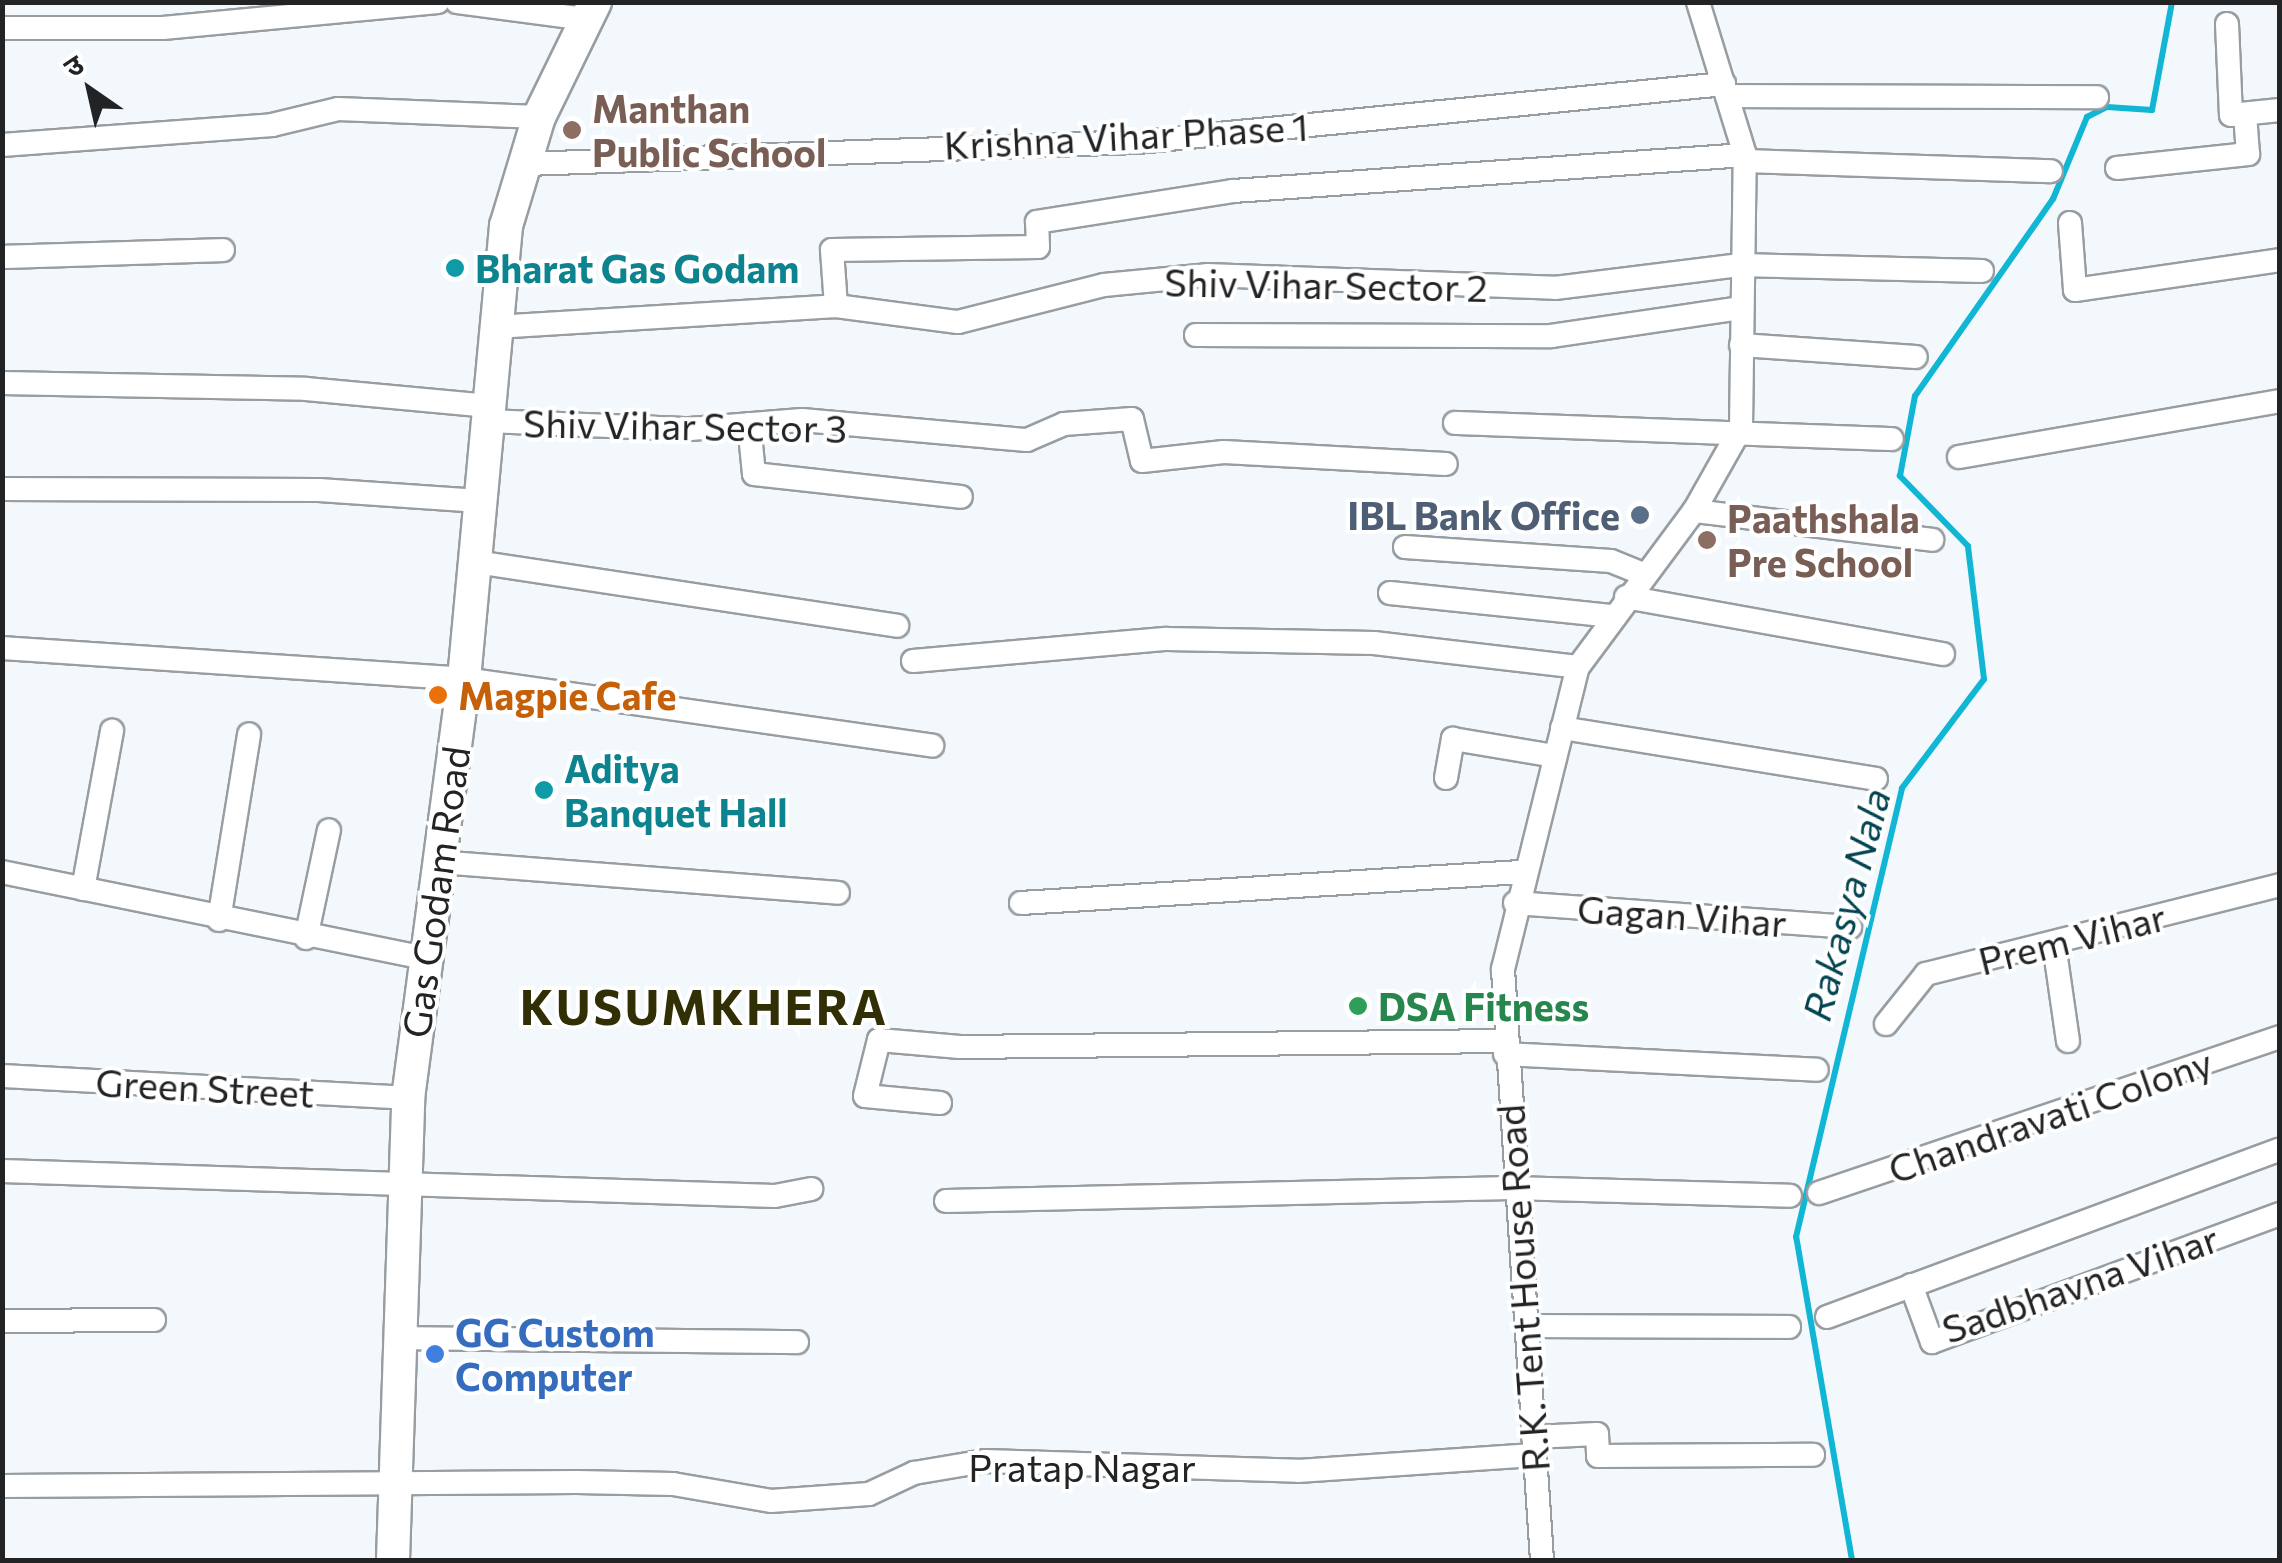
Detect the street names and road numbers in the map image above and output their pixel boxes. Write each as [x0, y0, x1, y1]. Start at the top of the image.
street label: Krishna Vihar Phase 1 [943, 103, 1309, 167]
street label: Shiv Vihar Sector 2 [1164, 258, 1488, 310]
street label: Shiv Vihar Sector 3 [523, 399, 847, 451]
street label: Gas Godam Road [392, 743, 478, 1041]
street label: Gagan Vihar [1576, 885, 1788, 945]
street label: Prem Vihar [1974, 893, 2170, 983]
street label: Chandravati Colony [1882, 1038, 2218, 1192]
street label: Green Street [94, 1059, 316, 1115]
street label: R.K. Tent House Road [1486, 1103, 1558, 1473]
street label: Sadbhavna Vihar [1936, 1214, 2224, 1352]
street label: Pratap Nagar [968, 1444, 1196, 1490]

